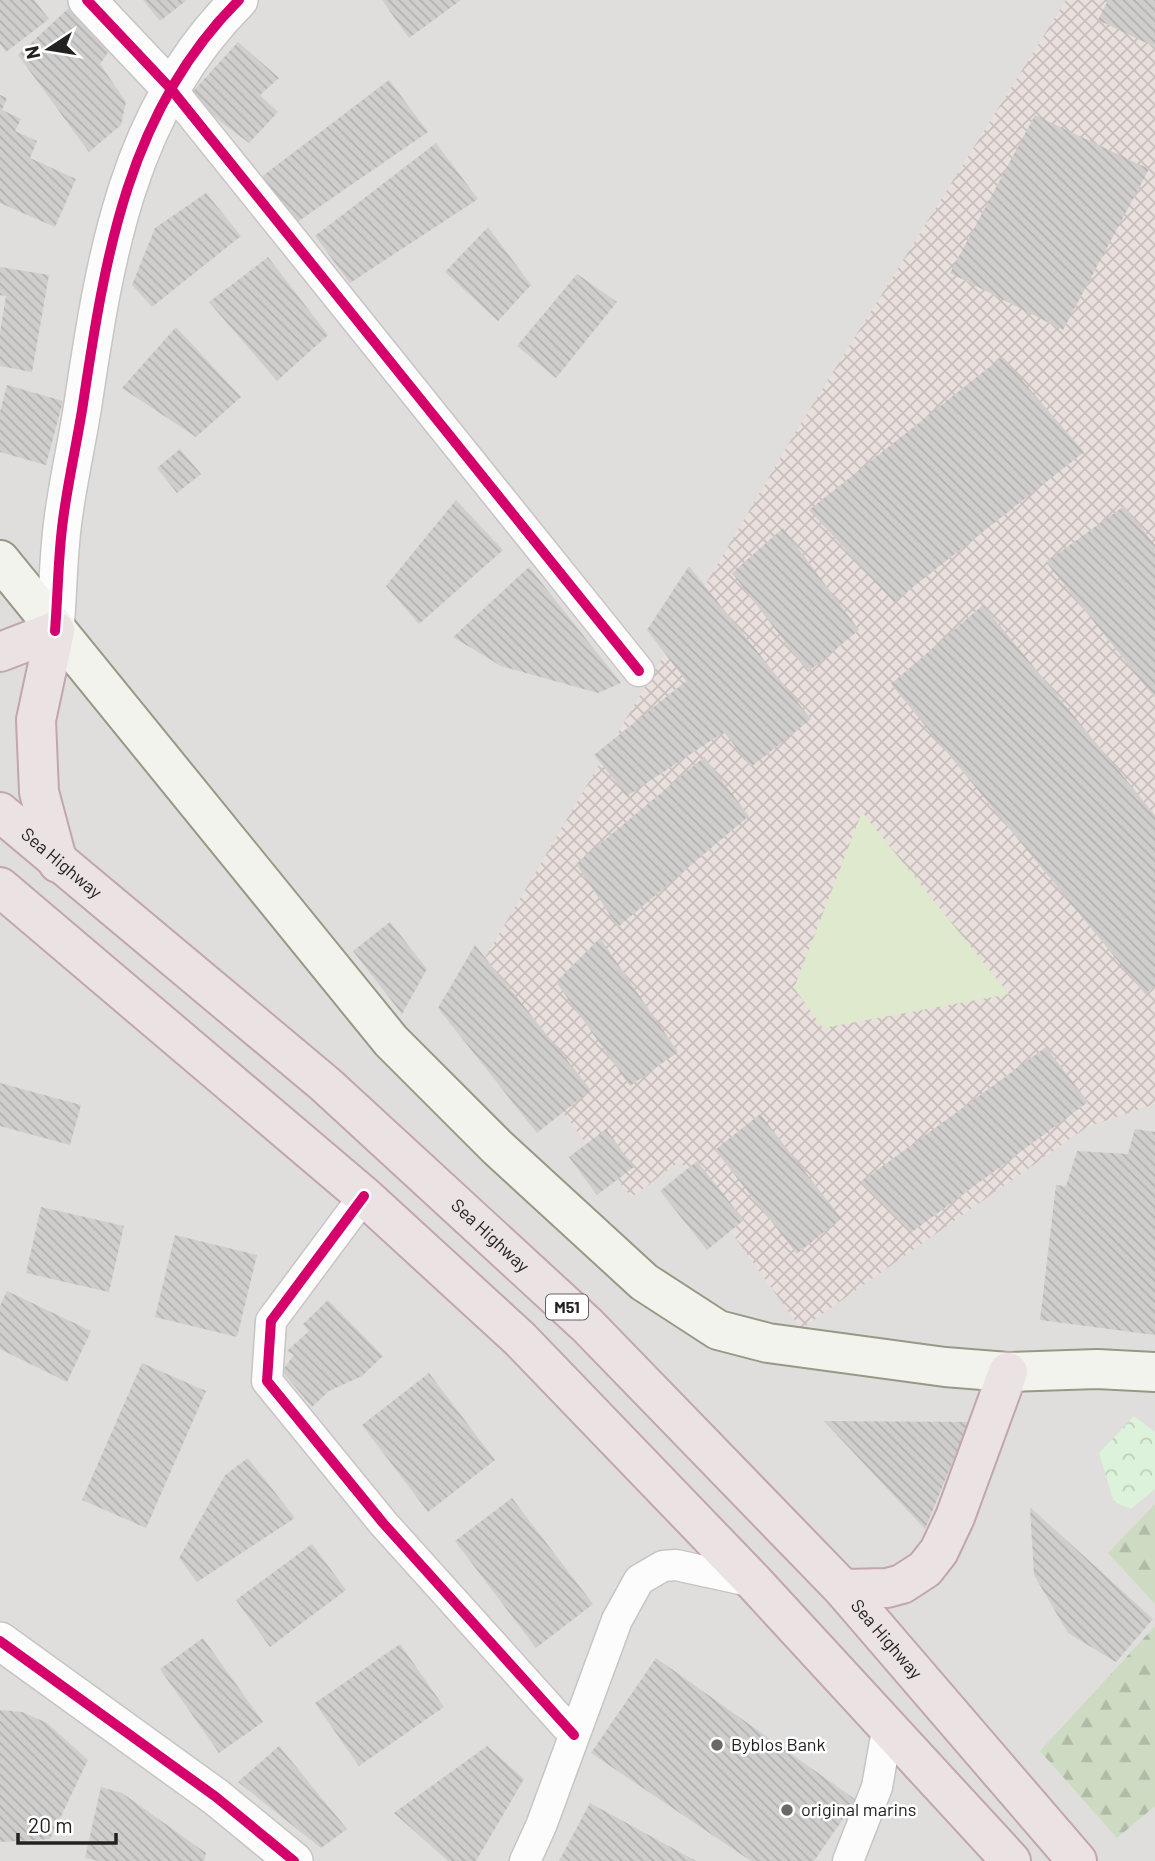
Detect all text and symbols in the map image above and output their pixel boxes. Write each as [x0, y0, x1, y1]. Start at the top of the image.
north arrow [14, 14, 84, 84]
text: N [19, 44, 44, 61]
street label: Sea Highway [17, 823, 107, 903]
street label: Sea Highway [447, 1194, 534, 1277]
road number: M51 [546, 1294, 588, 1320]
street label: Sea Highway [847, 1594, 928, 1683]
place label: Byblos Bank [731, 1733, 826, 1755]
marker: Byblos Bank [709, 1737, 725, 1753]
place label: original marins [801, 1798, 916, 1820]
scale bar [18, 1801, 116, 1845]
marker: original marins [779, 1802, 795, 1818]
text: 20 m [28, 1812, 73, 1837]

